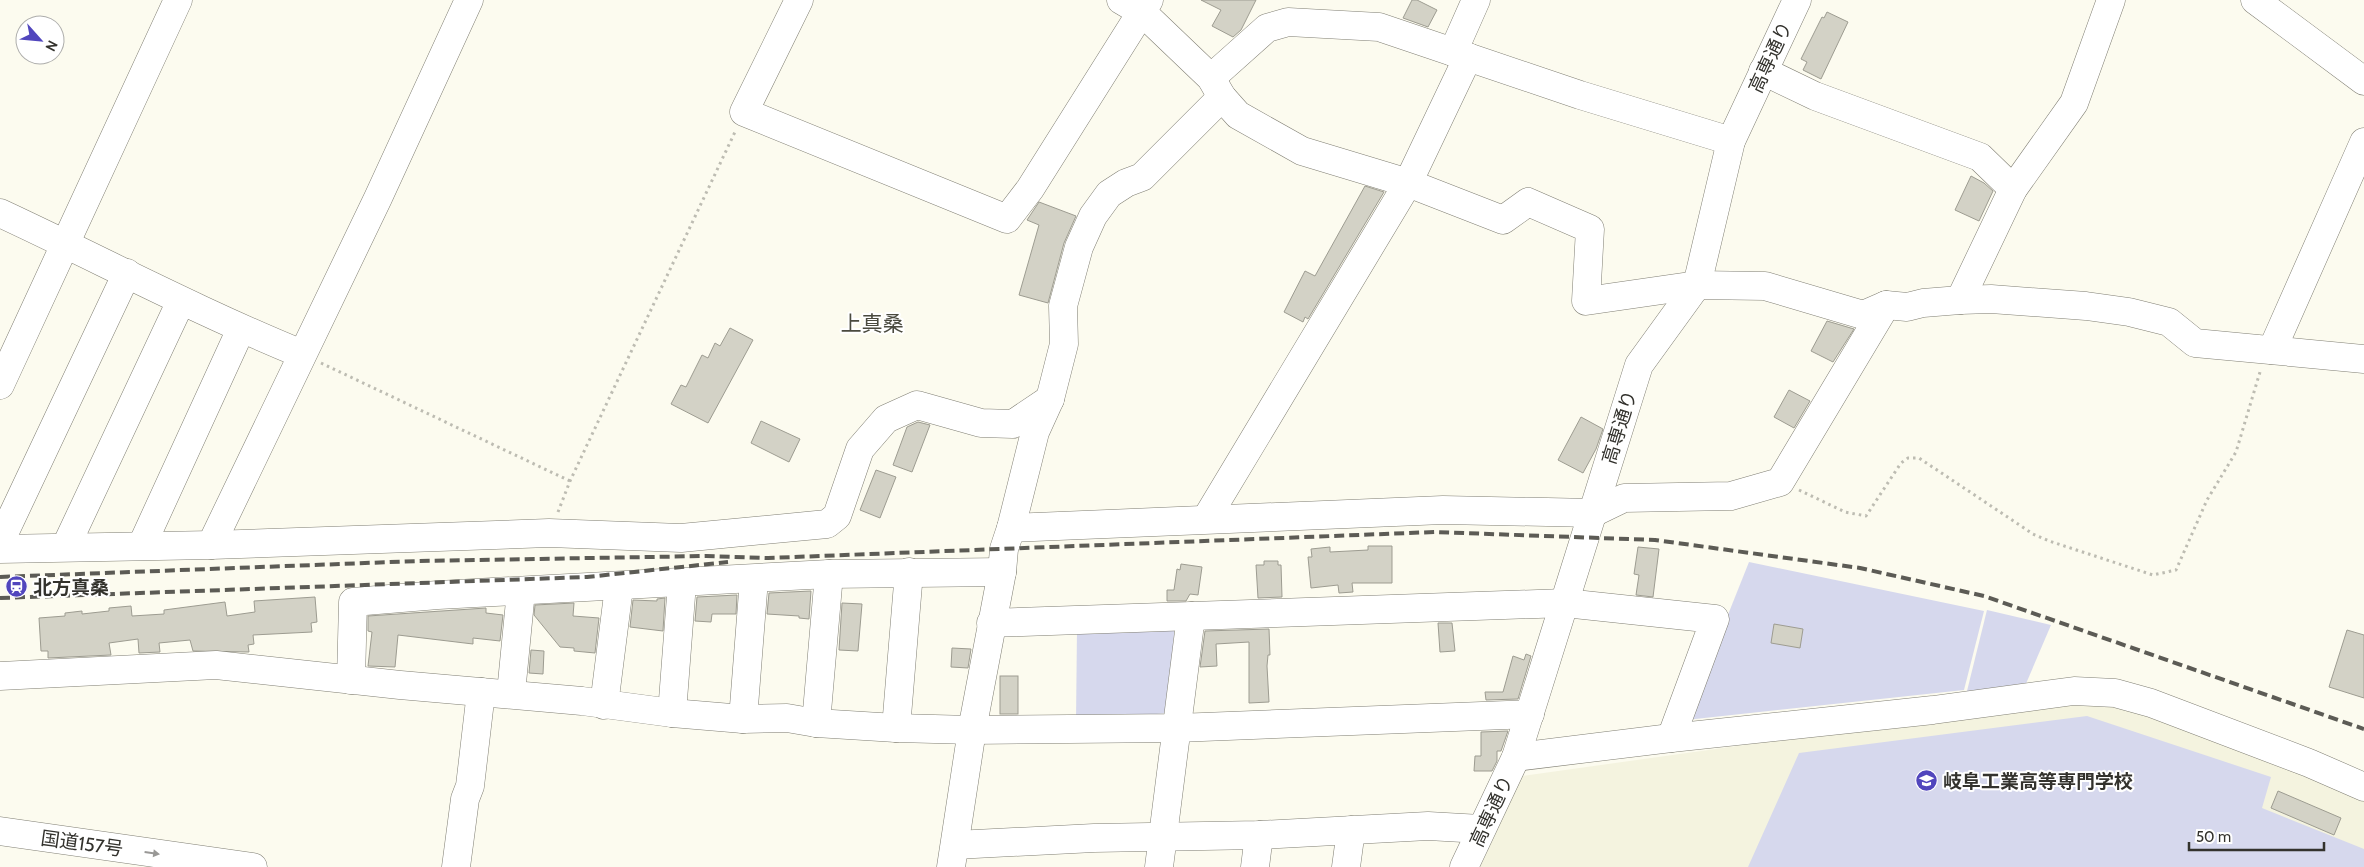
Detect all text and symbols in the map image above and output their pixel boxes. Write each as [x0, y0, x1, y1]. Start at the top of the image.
north arrow [15, 15, 65, 65]
street label: 高専通り [1744, 18, 1797, 97]
text: N [41, 37, 62, 54]
district label: 上真桑 [841, 311, 904, 336]
street label: 高専通り [1597, 387, 1642, 467]
station icon: 北方真桑 [5, 575, 29, 599]
place label: 北方真桑 [33, 576, 109, 599]
school or university icon: 岐阜工業高等専門学校 [1915, 769, 1939, 793]
place label: 岐阜工業高等専門学校 [1943, 770, 2133, 793]
street label: 高専通り [1465, 772, 1518, 851]
scale bar [2189, 820, 2324, 852]
street label: 国道157号 [39, 826, 125, 861]
text: 50 m [2196, 828, 2231, 846]
one-way arrow [145, 849, 161, 857]

